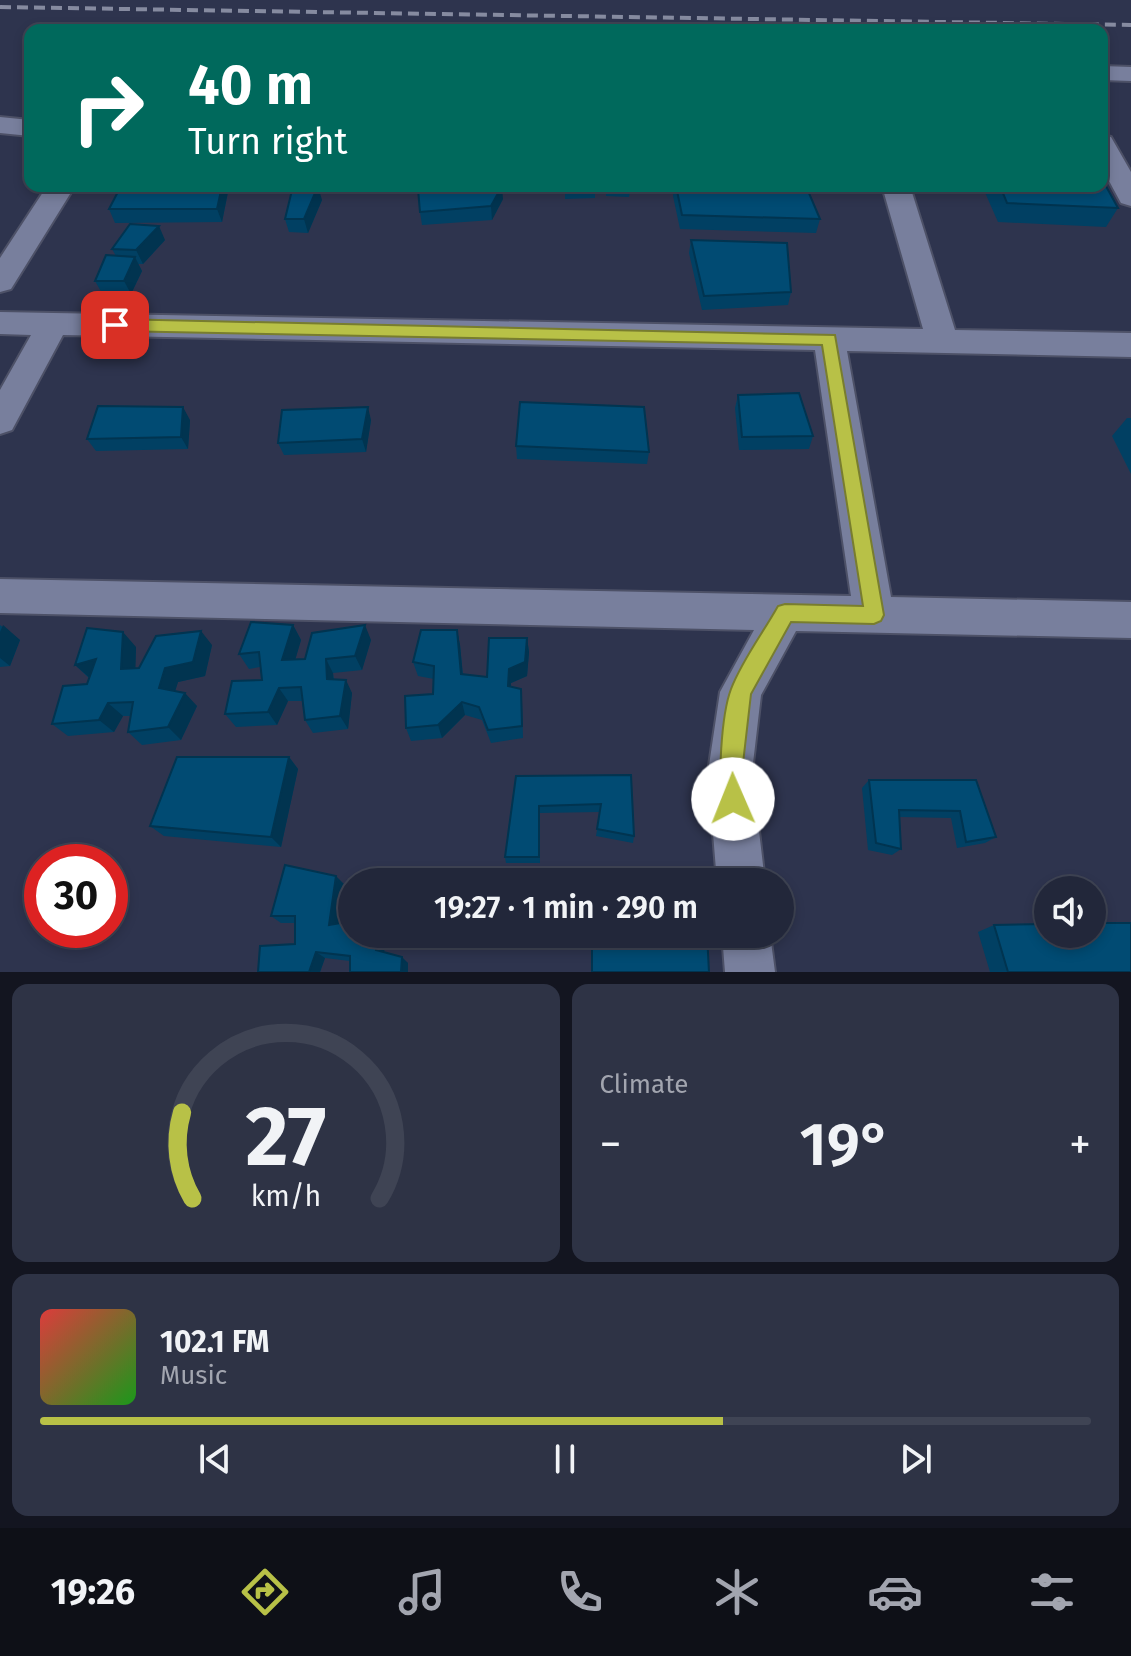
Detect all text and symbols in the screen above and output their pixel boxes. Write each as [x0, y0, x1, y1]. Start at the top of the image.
text: 40 m [188, 52, 313, 119]
icon: right [56, 56, 160, 160]
text: Turn right [188, 120, 348, 164]
pin [81, 291, 149, 359]
icon: arrive [93, 303, 137, 347]
position arrow [691, 757, 775, 841]
speed limit sign: 30 [24, 844, 128, 948]
map controls [1034, 876, 1106, 948]
button: sound [1034, 876, 1106, 948]
text: 19:27 · 1 min · 290 m [434, 890, 698, 926]
text: Climate [600, 1069, 688, 1100]
text: 27 [245, 1087, 326, 1187]
text: 19° [799, 1109, 891, 1181]
text: − [600, 1118, 622, 1171]
text: + [1069, 1118, 1091, 1171]
text: km/h [250, 1179, 321, 1214]
text: 102.1 FM [160, 1324, 269, 1360]
text: Music [160, 1360, 227, 1391]
icon: previous [193, 1437, 237, 1481]
icon: pause [543, 1437, 587, 1481]
icon: next [894, 1437, 938, 1481]
icon: directions [237, 1564, 293, 1620]
icon: music [394, 1564, 450, 1620]
icon: phone [552, 1564, 608, 1620]
icon: climate [709, 1564, 765, 1620]
icon: car [867, 1564, 923, 1620]
icon: filters [1024, 1564, 1080, 1620]
text: 19:26 [51, 1570, 135, 1614]

